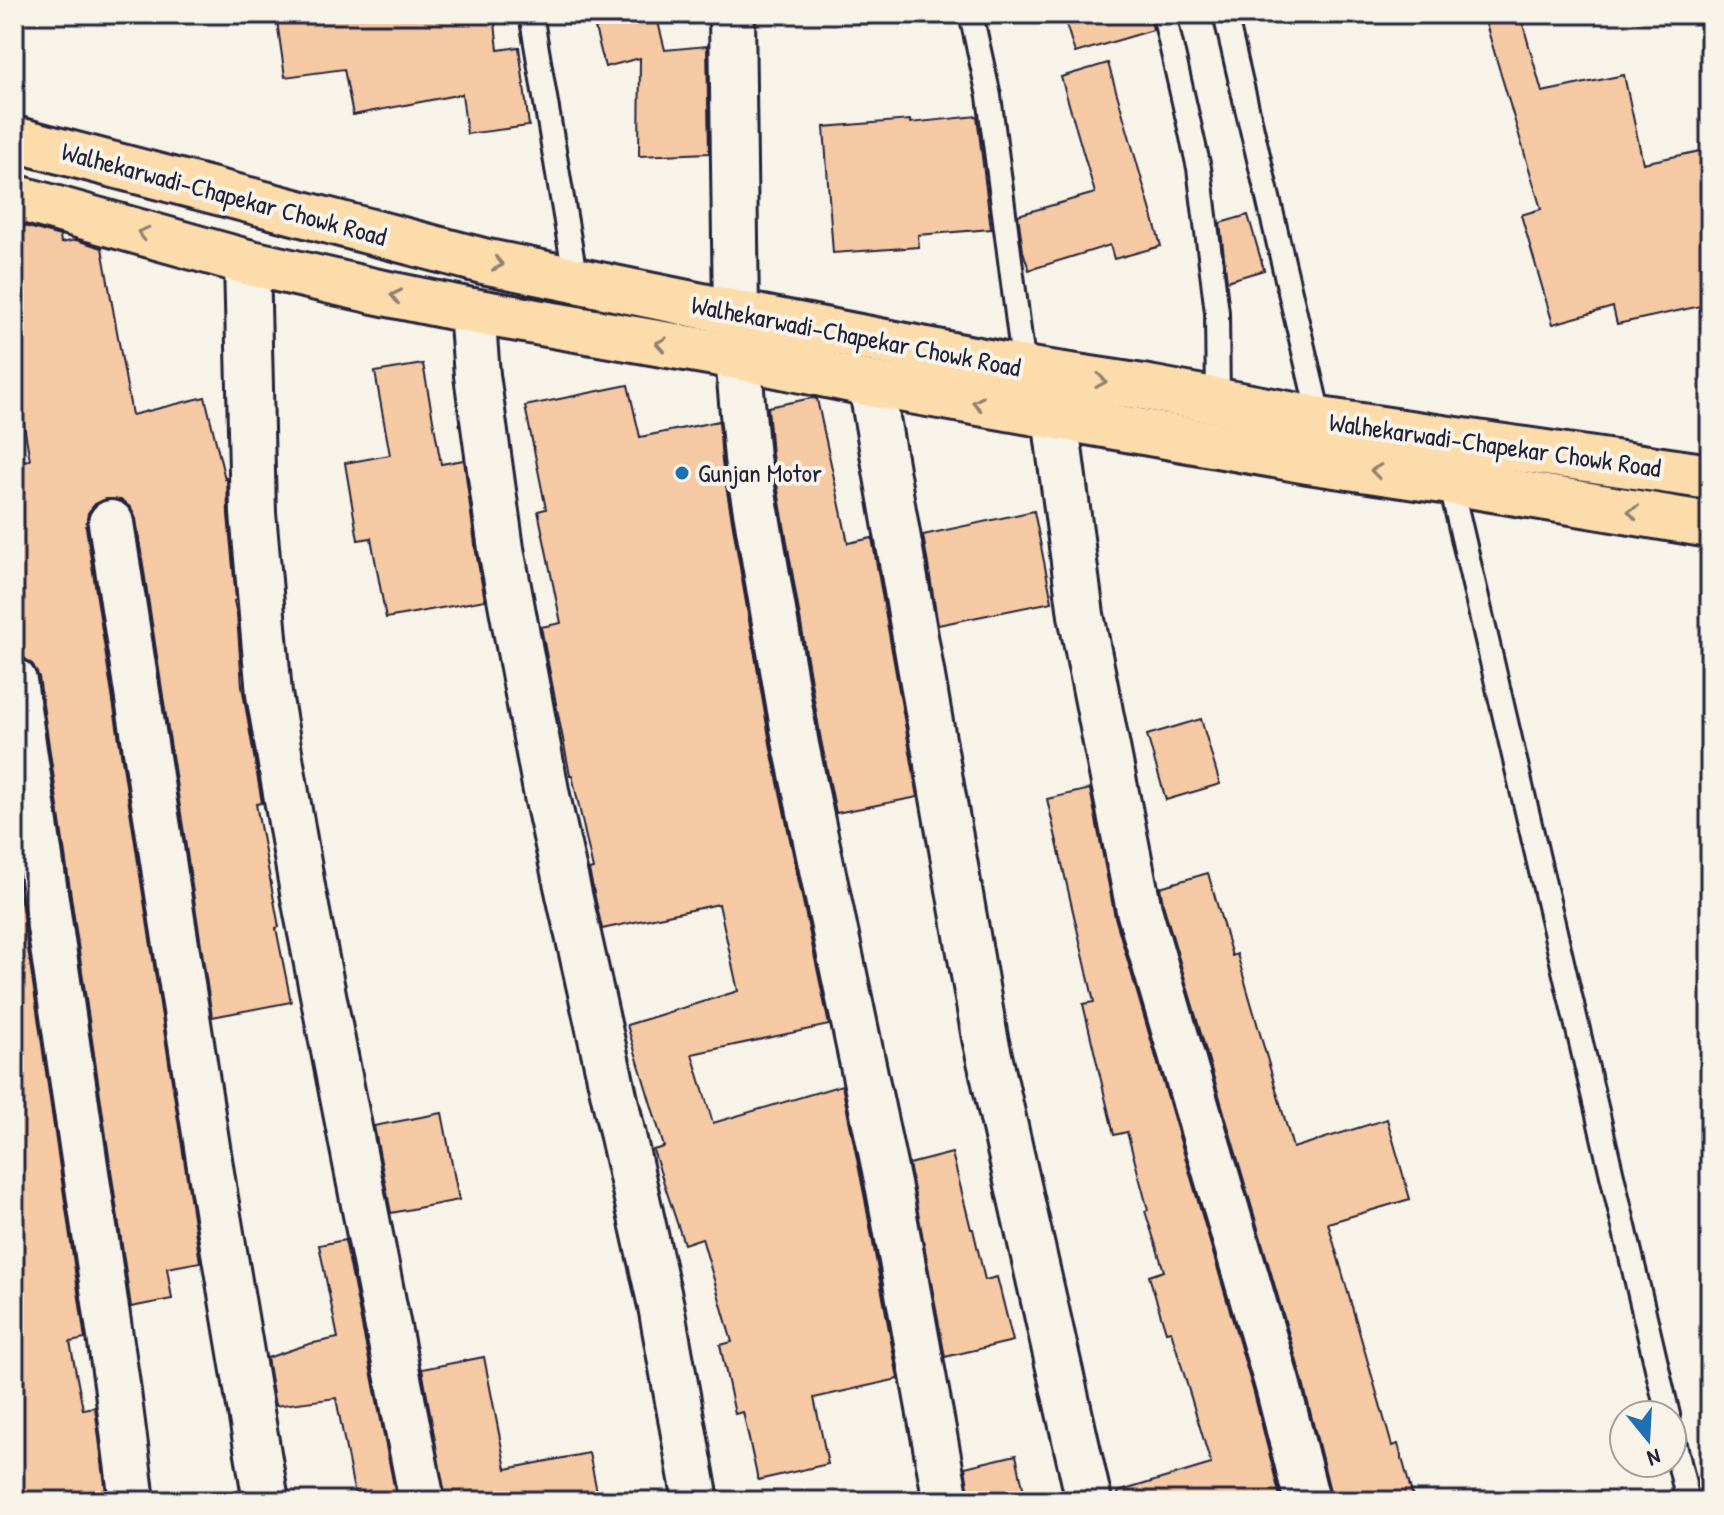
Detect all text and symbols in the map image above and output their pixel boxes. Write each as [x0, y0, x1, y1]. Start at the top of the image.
street label: Walhekarwadi-Chapekar Chowk Road [58, 133, 390, 254]
one-way arrow [137, 226, 151, 242]
one-way arrow [490, 255, 504, 272]
street label: Walhekarwadi-Chapekar Chowk Road [688, 286, 1024, 385]
one-way arrow [389, 288, 403, 305]
one-way arrow [655, 336, 668, 353]
one-way arrow [1095, 371, 1108, 388]
one-way arrow [972, 396, 985, 413]
street label: Walhekarwadi-Chapekar Chowk Road [1327, 404, 1663, 485]
place label: Gunjan Motor [698, 455, 822, 490]
one-way arrow [1369, 463, 1383, 480]
marker: Gunjan Motor [673, 464, 691, 482]
one-way arrow [1626, 505, 1640, 522]
north arrow [1608, 1399, 1688, 1479]
text: N [1644, 1442, 1664, 1474]

